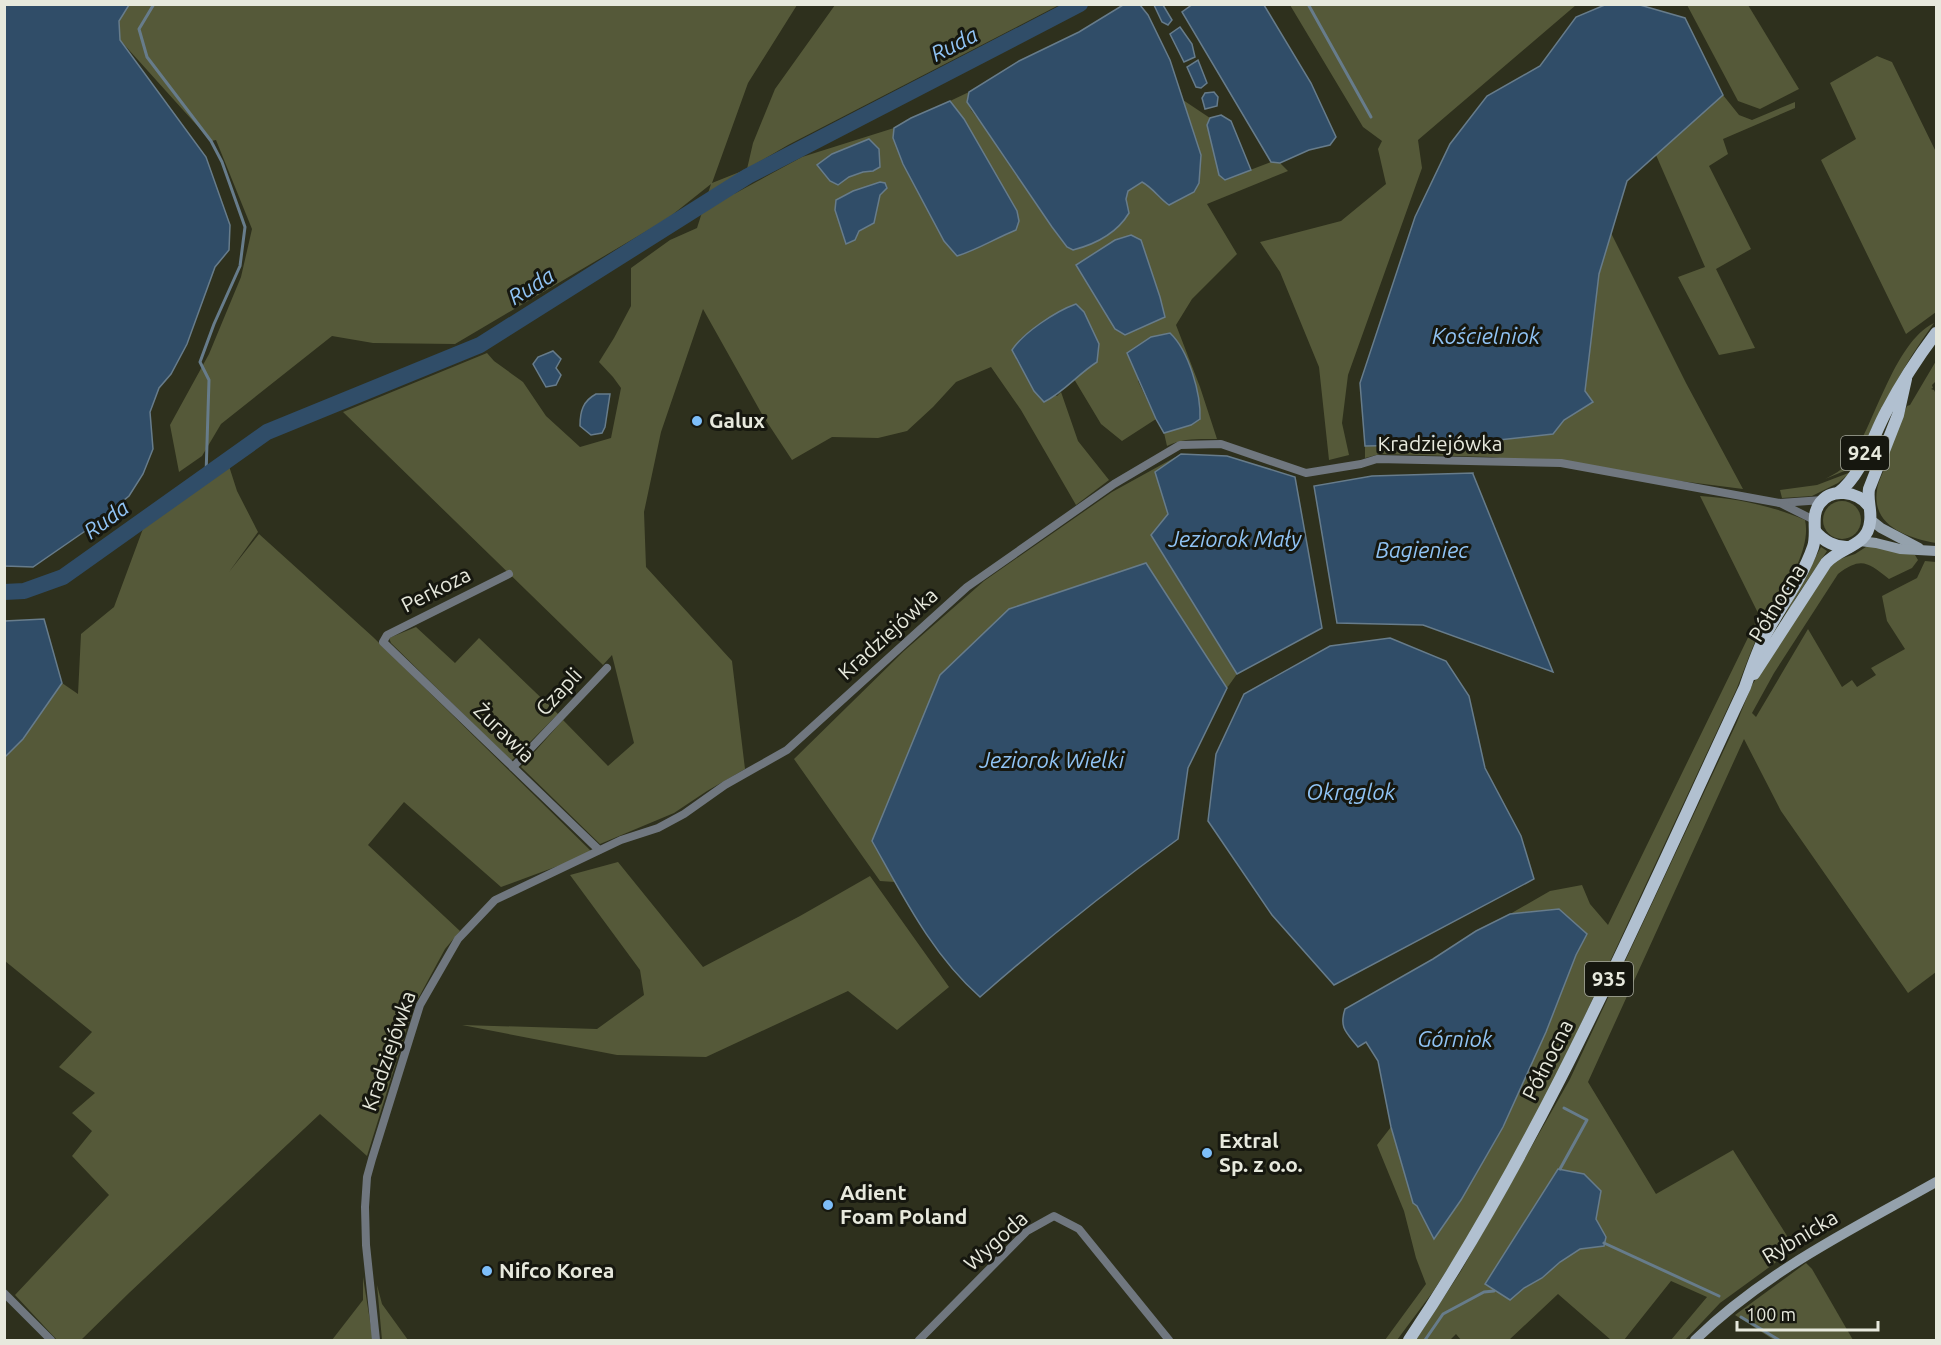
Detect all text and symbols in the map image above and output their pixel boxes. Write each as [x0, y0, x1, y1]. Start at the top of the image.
water label: Ruda [926, 21, 982, 66]
water label: Ruda [503, 262, 558, 309]
water label: Kościelniok [1432, 323, 1541, 348]
place label: Galux [709, 408, 766, 432]
marker: Galux [690, 414, 704, 428]
street label: Kradziejówka [1377, 431, 1503, 455]
road number: 924 [1841, 436, 1889, 470]
water label: Ruda [78, 494, 133, 543]
water label: Jeziorok Mały [1168, 526, 1302, 551]
water label: Bagieniec [1375, 537, 1469, 562]
street label: Północna [1743, 559, 1809, 646]
street label: Perkoza [397, 562, 474, 617]
street label: Kradziejówka [833, 582, 942, 684]
street label: Czapli [530, 663, 586, 720]
street label: Żurawia [470, 698, 540, 767]
water label: Jeziorok Wielki [979, 747, 1126, 772]
water label: Okrąglok [1306, 779, 1396, 804]
road number: 935 [1585, 962, 1633, 996]
street label: Kradziejówka [356, 988, 420, 1114]
street label: Północna [1517, 1015, 1578, 1104]
water label: Górniok [1417, 1026, 1494, 1051]
place label: Extral Sp. z o.o. [1219, 1128, 1303, 1176]
marker: Extral Sp. z o.o. [1200, 1146, 1214, 1160]
place label: Adient Foam Poland [840, 1180, 967, 1228]
marker: Adient Foam Poland [821, 1198, 835, 1212]
street label: Rybnicka [1757, 1204, 1842, 1268]
street label: Wygoda [959, 1206, 1032, 1275]
place label: Nifco Korea [499, 1258, 614, 1282]
marker: Nifco Korea [480, 1264, 494, 1278]
scale bar [1737, 1294, 1878, 1332]
text: 100 m [1746, 1304, 1796, 1324]

